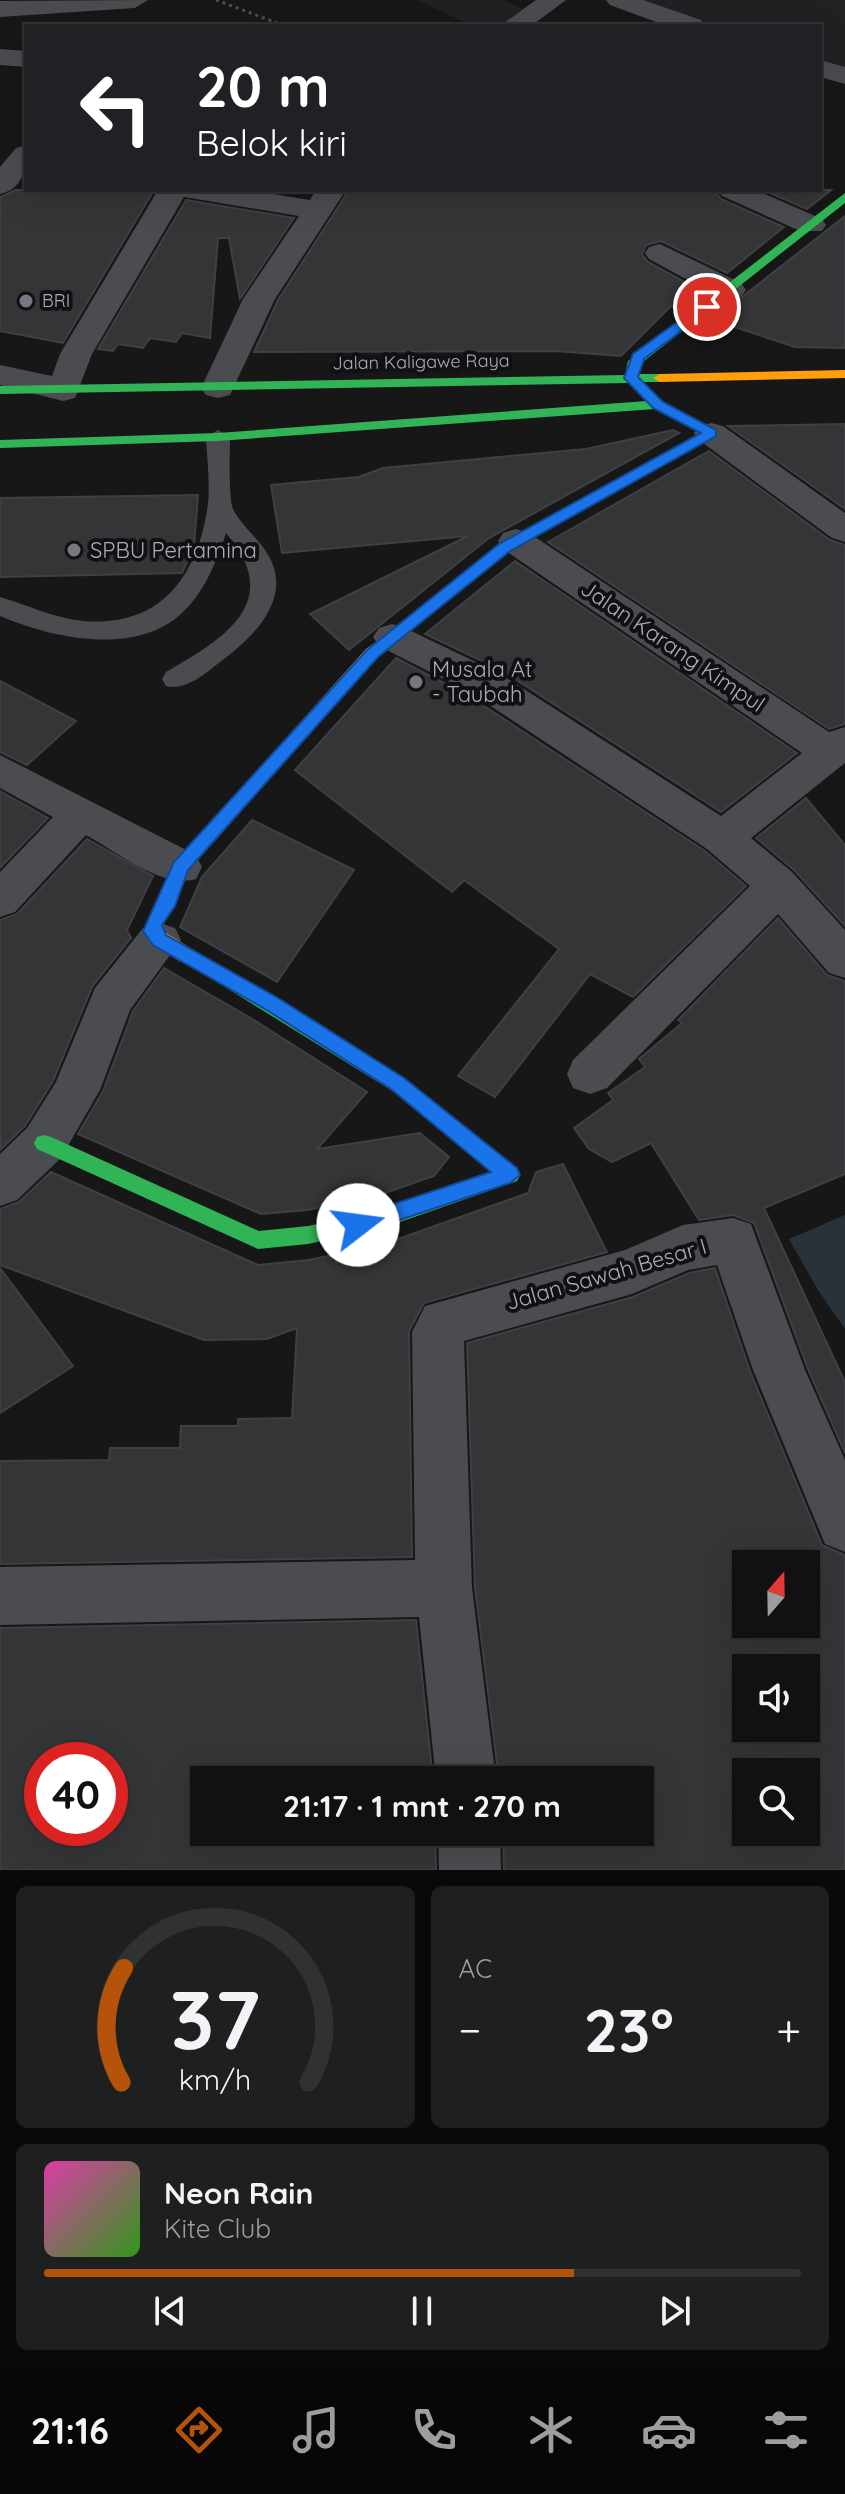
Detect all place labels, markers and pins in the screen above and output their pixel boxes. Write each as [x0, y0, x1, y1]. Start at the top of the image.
pin [673, 273, 741, 341]
place label: BRI [42, 289, 70, 312]
marker: BRI [17, 292, 35, 310]
place label: SPBU Pertamina [90, 536, 257, 564]
marker: SPBU Pertamina [65, 541, 83, 559]
place label: Musala At - Taubah [432, 655, 533, 708]
marker: Musala At - Taubah [407, 673, 425, 691]

